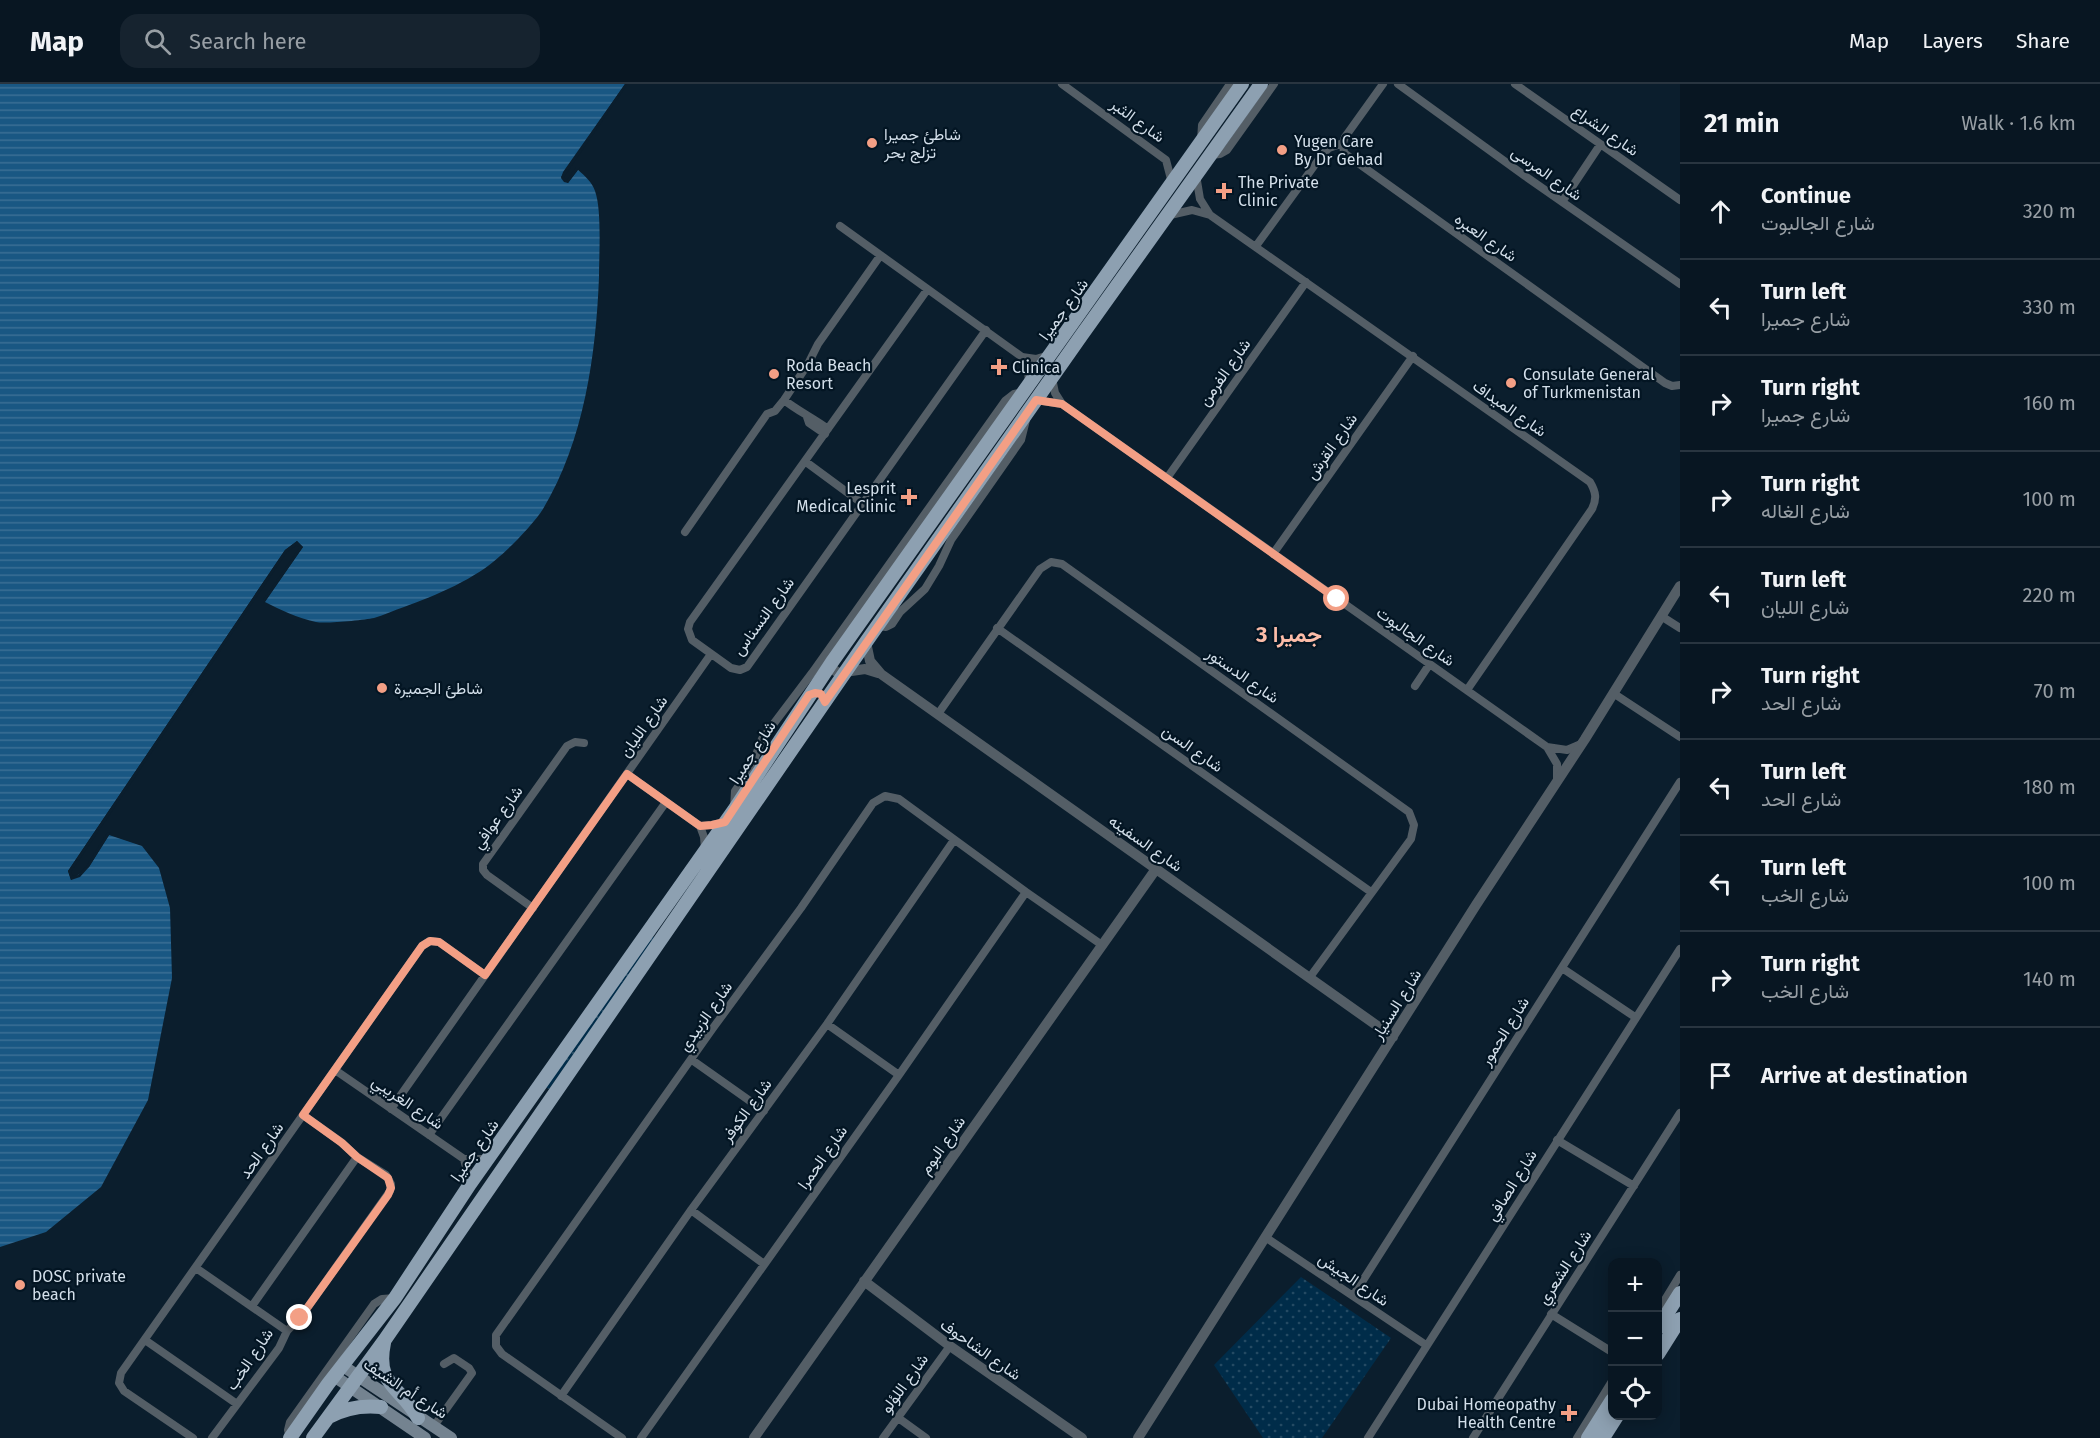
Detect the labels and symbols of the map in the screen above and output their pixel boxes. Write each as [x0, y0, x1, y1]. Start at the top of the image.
street label: شارع الثبر [1105, 94, 1168, 148]
street label: شارع الشراع [1568, 101, 1642, 162]
place label: شاطئ جميرا تزلج بحر [883, 125, 961, 164]
place label: Yugen Care By Dr Gehad [1294, 132, 1383, 169]
marker: شاطئ جميرا تزلج بحر [865, 136, 879, 150]
street label: شارع المرسى [1507, 142, 1586, 206]
marker: Yugen Care By Dr Gehad [1275, 143, 1289, 157]
place label: The Private Clinic [1238, 173, 1319, 210]
marker: The Private Clinic [1215, 182, 1233, 200]
street label: شارع العبره [1450, 209, 1521, 267]
street label: شارع جميرا [1035, 275, 1094, 345]
street label: شارع الفرمن [1194, 335, 1256, 411]
place label: Roda Beach Resort [786, 356, 871, 393]
marker: Clinica [990, 358, 1008, 376]
place label: Clinica [1012, 358, 1060, 377]
place label: Consulate General of Turkmenistan [1523, 365, 1655, 402]
marker: Roda Beach Resort [767, 367, 781, 381]
street label: شارع الميداف [1468, 376, 1550, 442]
marker: Consulate General of Turkmenistan [1504, 376, 1518, 390]
street label: شارع القرش [1302, 409, 1363, 484]
place label: Lesprit Medical Clinic [796, 479, 896, 516]
marker: Lesprit Medical Clinic [900, 488, 918, 506]
street label: شارع النسناس [729, 573, 800, 660]
route start [1323, 585, 1349, 611]
street label: شارع الجالبوت [1372, 602, 1458, 672]
district label: جميرا 3 [1255, 621, 1322, 648]
street label: شارع الدستور [1201, 643, 1283, 709]
place label: شاطئ الجميرة [394, 679, 483, 699]
marker: شاطئ الجميرة [375, 681, 389, 695]
street label: شارع الليان [615, 692, 673, 762]
street label: شارع جميرا [725, 717, 782, 789]
street label: شارع السن [1158, 721, 1227, 778]
street label: شارع عوافي [468, 782, 530, 855]
street label: شارع السفينه [1104, 811, 1186, 877]
street label: شارع السنيار [1367, 966, 1427, 1045]
street label: شارع الزبيدي [674, 978, 740, 1057]
street label: شارع الحمور [1475, 993, 1535, 1071]
street label: شارع الغريبي [366, 1071, 447, 1137]
street label: شارع الكوفر [717, 1075, 777, 1148]
street label: شارع البوم [915, 1112, 971, 1179]
street label: شارع جميرا [446, 1116, 504, 1186]
street label: شارع الحد [235, 1119, 289, 1183]
street label: شارع الحمرا [794, 1122, 853, 1194]
street label: شارع الصافي [1482, 1146, 1544, 1227]
street label: شارع الشعري [1533, 1227, 1599, 1310]
street label: شارع الجيش [1314, 1249, 1393, 1312]
place label: DOSC private beach [32, 1267, 126, 1304]
marker: DOSC private beach [13, 1278, 27, 1292]
route end [286, 1304, 312, 1330]
street label: شارع الشاحوف [936, 1315, 1025, 1386]
street label: شارع الخب [222, 1325, 279, 1395]
street label: شارع اللؤلو [877, 1350, 934, 1418]
street label: شارع أم الشيف [359, 1354, 451, 1424]
place label: Dubai Homeopathy Health Centre [1417, 1395, 1556, 1432]
marker: Dubai Homeopathy Health Centre [1560, 1404, 1578, 1422]

